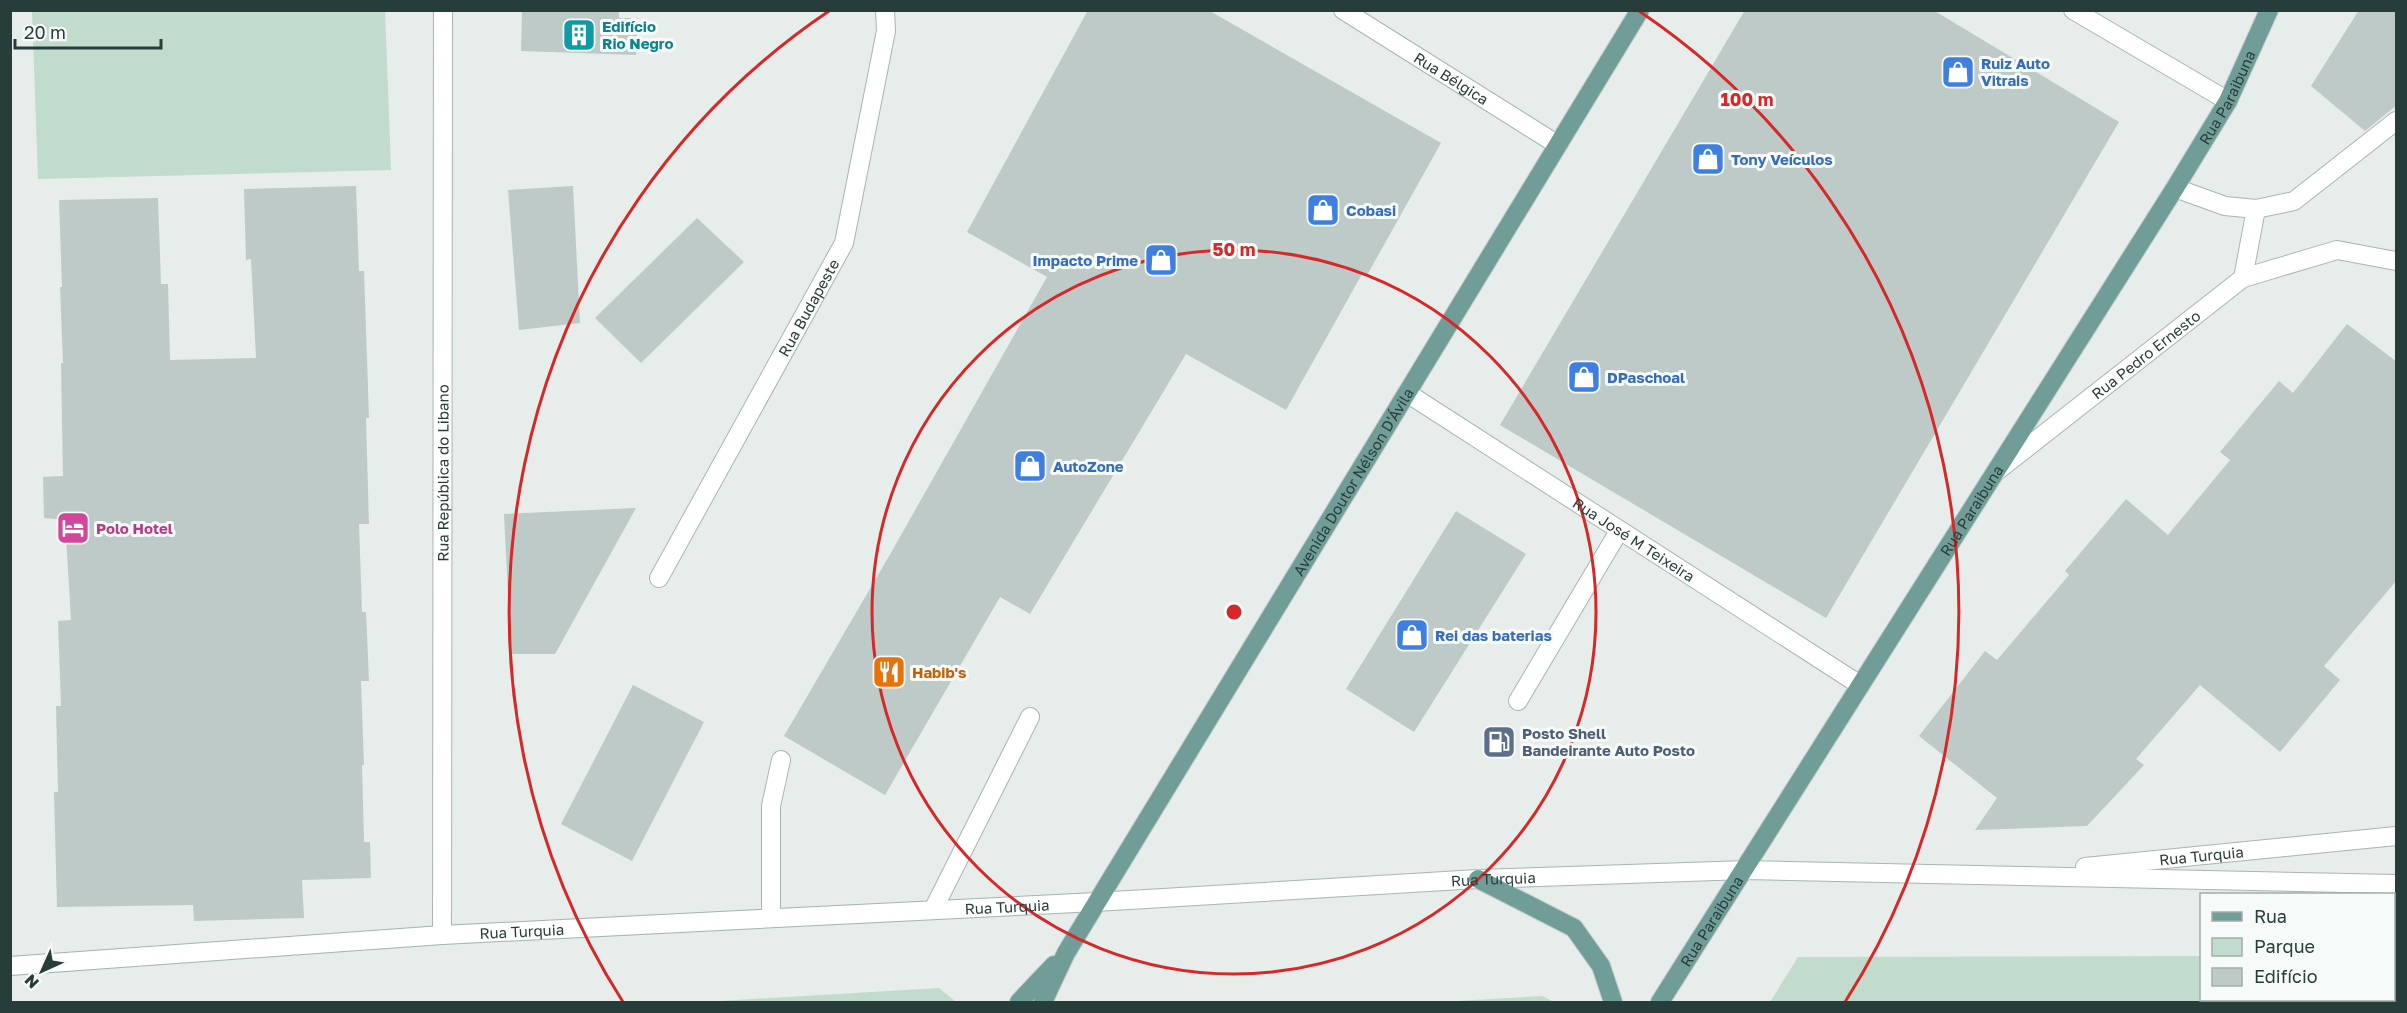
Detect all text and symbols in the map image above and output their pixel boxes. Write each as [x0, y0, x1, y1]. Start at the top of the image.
scale bar [15, 12, 160, 50]
building icon: Edifício Rio Negro [561, 17, 597, 53]
place label: Edifício Rio Negro [602, 17, 673, 52]
text: 20 m [24, 21, 66, 43]
street label: Rua Paraibuna [2195, 47, 2259, 147]
street label: Rua Bélgica [1411, 48, 1492, 108]
shop icon: Ruiz Auto Vitrais [1940, 54, 1976, 90]
place label: Ruiz Auto Vitrais [1981, 54, 2050, 89]
text: 100 m [1721, 88, 1773, 110]
shop icon: Tony Veículos [1690, 141, 1726, 177]
place label: Tony Veículos [1731, 150, 1833, 168]
shop icon: Cobasi [1305, 192, 1341, 228]
place label: Cobasi [1346, 201, 1396, 219]
text: 50 m [1213, 238, 1255, 260]
shop icon: Impacto Prime [1143, 242, 1179, 278]
place label: Impacto Prime [1032, 251, 1138, 269]
street label: Rua Budapeste [774, 255, 843, 359]
street label: Rua Pedro Ernesto [2088, 306, 2204, 403]
shop icon: DPaschoal [1566, 359, 1602, 395]
place label: DPaschoal [1607, 368, 1685, 386]
street label: Rua República do Libano [433, 384, 452, 562]
street label: Avenida Doutor Nélson D'Ávila [1289, 384, 1417, 579]
shop icon: AutoZone [1012, 448, 1048, 484]
place label: AutoZone [1053, 457, 1124, 475]
street label: Rua Paraibuna [1936, 462, 2006, 559]
street label: Rua José M Teixeira [1570, 493, 1698, 585]
hotel icon: Polo Hotel [55, 510, 91, 546]
place label: Polo Hotel [96, 519, 173, 537]
centre of rings [1224, 602, 1244, 622]
shop icon: Rei das baterias [1394, 617, 1430, 653]
place label: Rei das baterias [1435, 626, 1552, 644]
restaurant icon: Habib's [871, 654, 907, 690]
place label: Habib's [912, 663, 967, 681]
fuel station icon: Posto Shell Bandeirante Auto Posto [1481, 724, 1517, 760]
place label: Posto Shell Bandeirante Auto Posto [1522, 724, 1695, 759]
street label: Rua Turquia [2158, 842, 2245, 869]
street label: Rua Turquia [1450, 868, 1536, 890]
street label: Rua Paraibuna [1676, 872, 1747, 969]
legend [2200, 893, 2395, 1001]
street label: Rua Turquia [964, 895, 1050, 918]
text: Rua [2254, 905, 2287, 927]
street label: Rua Turquia [479, 920, 565, 942]
text: Parque [2254, 935, 2315, 957]
north arrow [12, 941, 72, 1001]
text: Edifício [2254, 965, 2318, 987]
text: N [20, 970, 43, 993]

